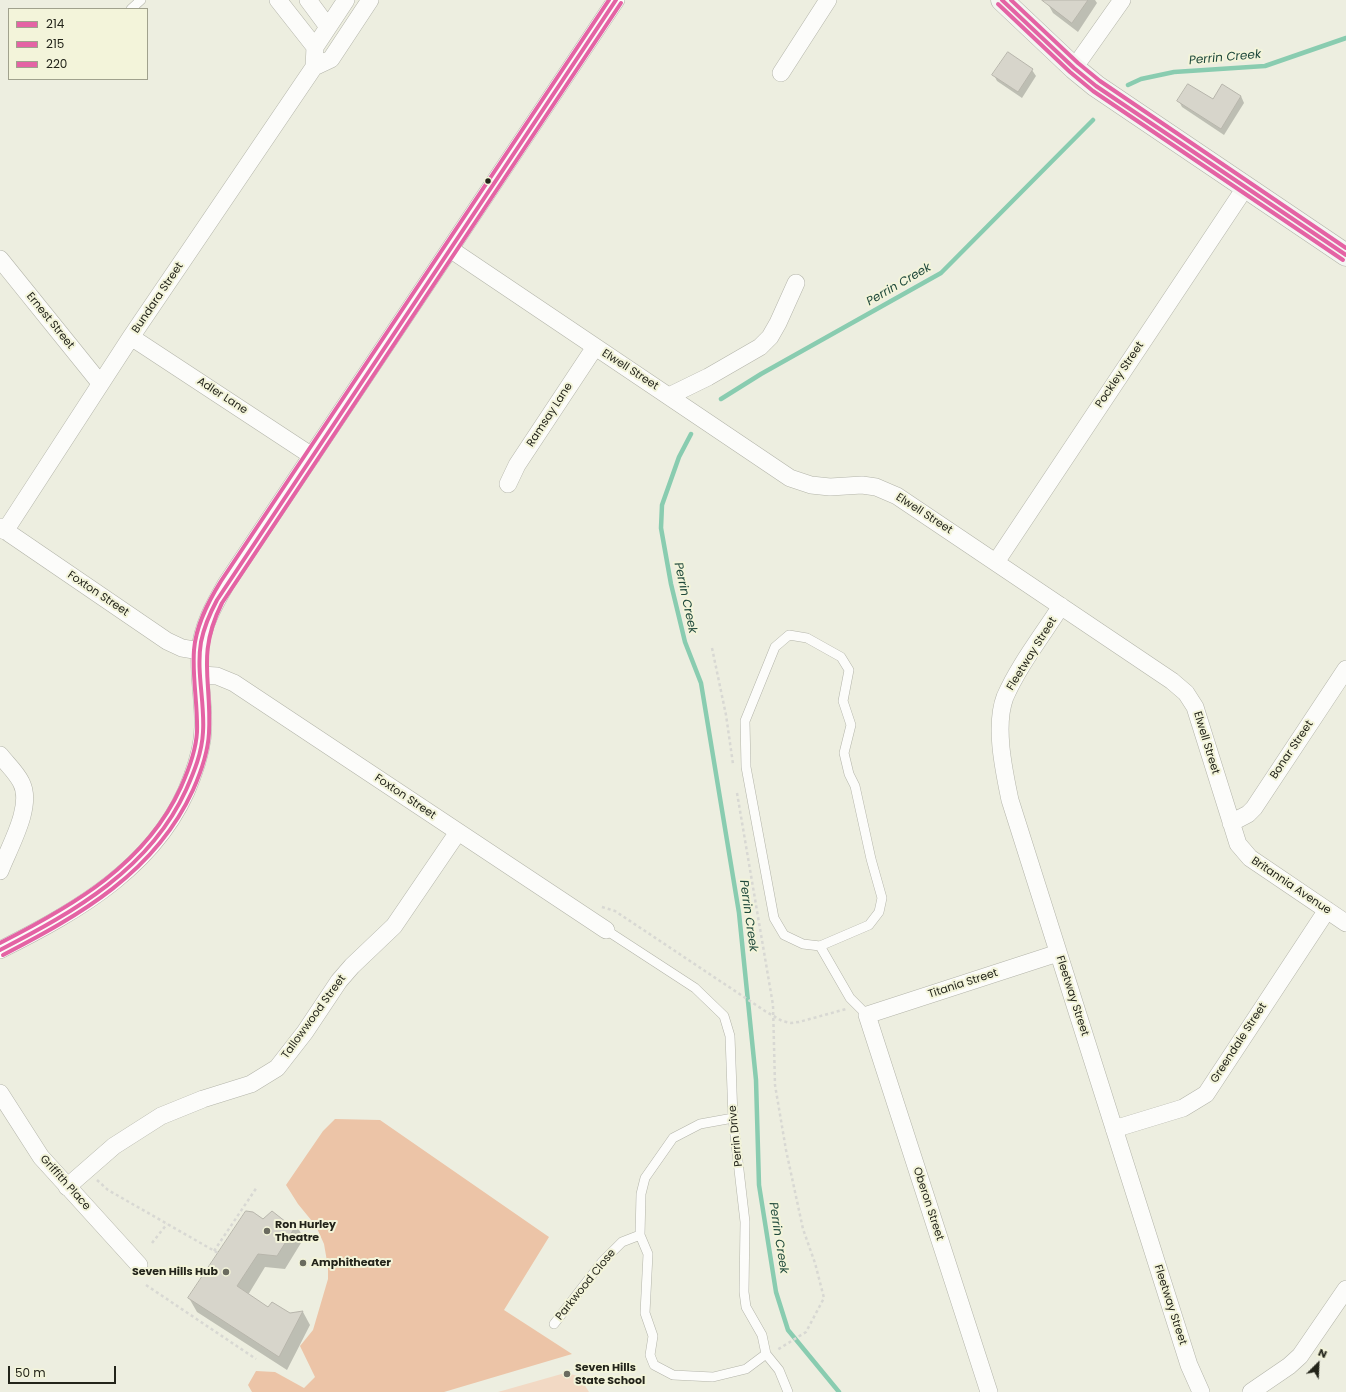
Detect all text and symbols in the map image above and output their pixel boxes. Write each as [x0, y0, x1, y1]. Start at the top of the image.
legend [8, 8, 148, 80]
text: 214 [46, 15, 64, 32]
text: 215 [46, 35, 64, 52]
water label: Perrin Creek [1188, 48, 1262, 68]
text: 220 [46, 55, 67, 72]
unlabelled marker [483, 176, 493, 186]
street label: Bundara Street [129, 260, 187, 336]
water label: Perrin Creek [864, 261, 934, 309]
street label: Ernest Street [23, 290, 77, 352]
street label: Pockley Street [1093, 340, 1147, 410]
street label: Elwell Street [599, 347, 661, 393]
street label: Adler Lane [194, 375, 250, 417]
street label: Ramsay Lane [524, 380, 576, 450]
street label: Elwell Street [893, 491, 955, 537]
water label: Perrin Creek [670, 561, 700, 635]
street label: Foxton Street [65, 569, 131, 619]
street label: Fleetway Street [1004, 615, 1060, 693]
street label: Elwell Street [1190, 710, 1222, 776]
street label: Bonar Street [1268, 718, 1316, 782]
street label: Foxton Street [372, 772, 438, 822]
street label: Britannia Avenue [1249, 854, 1333, 918]
water label: Perrin Creek [736, 879, 760, 953]
street label: Fleetway Street [1053, 954, 1091, 1038]
street label: Titania Street [927, 967, 999, 1001]
street label: Tallowwood Street [279, 972, 349, 1062]
street label: Greendale Street [1208, 1000, 1270, 1086]
street label: Perrin Drive [726, 1105, 746, 1167]
street label: Griffith Place [37, 1153, 93, 1213]
street label: Oberon Street [910, 1166, 946, 1242]
water label: Perrin Creek [765, 1201, 791, 1275]
place label: Ron Hurley Theatre [275, 1218, 336, 1244]
marker: Ron Hurley Theatre [262, 1226, 272, 1236]
street label: Parkwood Close [553, 1247, 619, 1323]
place label: Amphitheater [311, 1256, 391, 1270]
marker: Amphitheater [298, 1258, 308, 1268]
street label: Fleetway Street [1151, 1263, 1189, 1347]
place label: Seven Hills Hub [132, 1265, 218, 1279]
marker: Seven Hills Hub [221, 1267, 231, 1277]
north arrow [1298, 1344, 1338, 1384]
text: N [1316, 1344, 1330, 1362]
scale bar [10, 1358, 118, 1384]
place label: Seven Hills State School [575, 1361, 645, 1387]
text: 50 m [15, 1364, 46, 1381]
marker: Seven Hills State School [562, 1369, 572, 1379]

